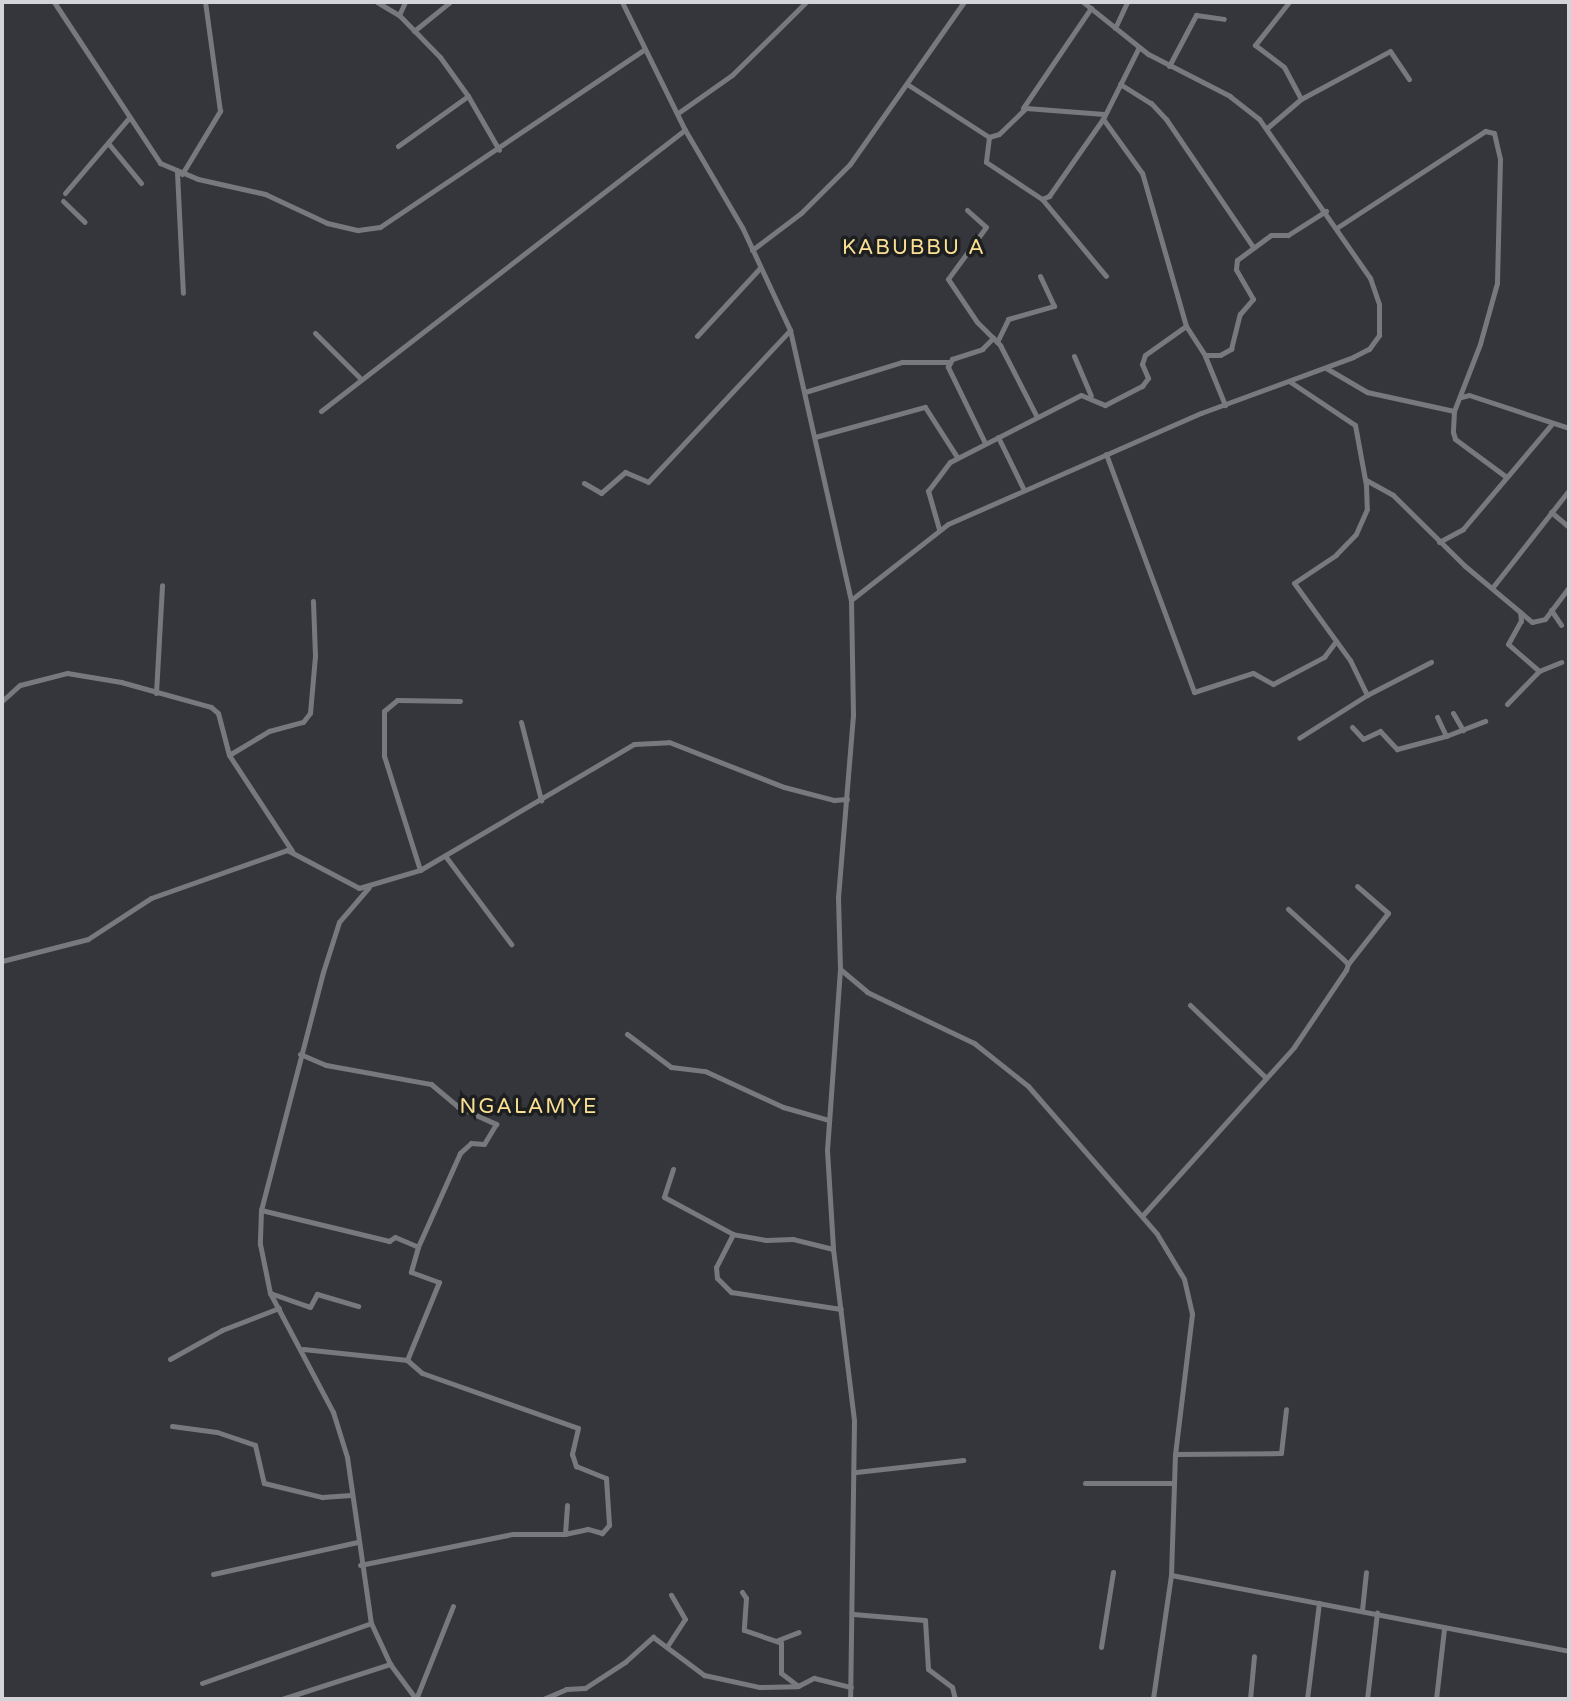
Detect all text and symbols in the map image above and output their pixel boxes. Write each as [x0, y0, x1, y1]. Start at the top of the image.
district label: KABUBBU A [843, 235, 985, 261]
district label: NGALAMYE [461, 1094, 597, 1120]

